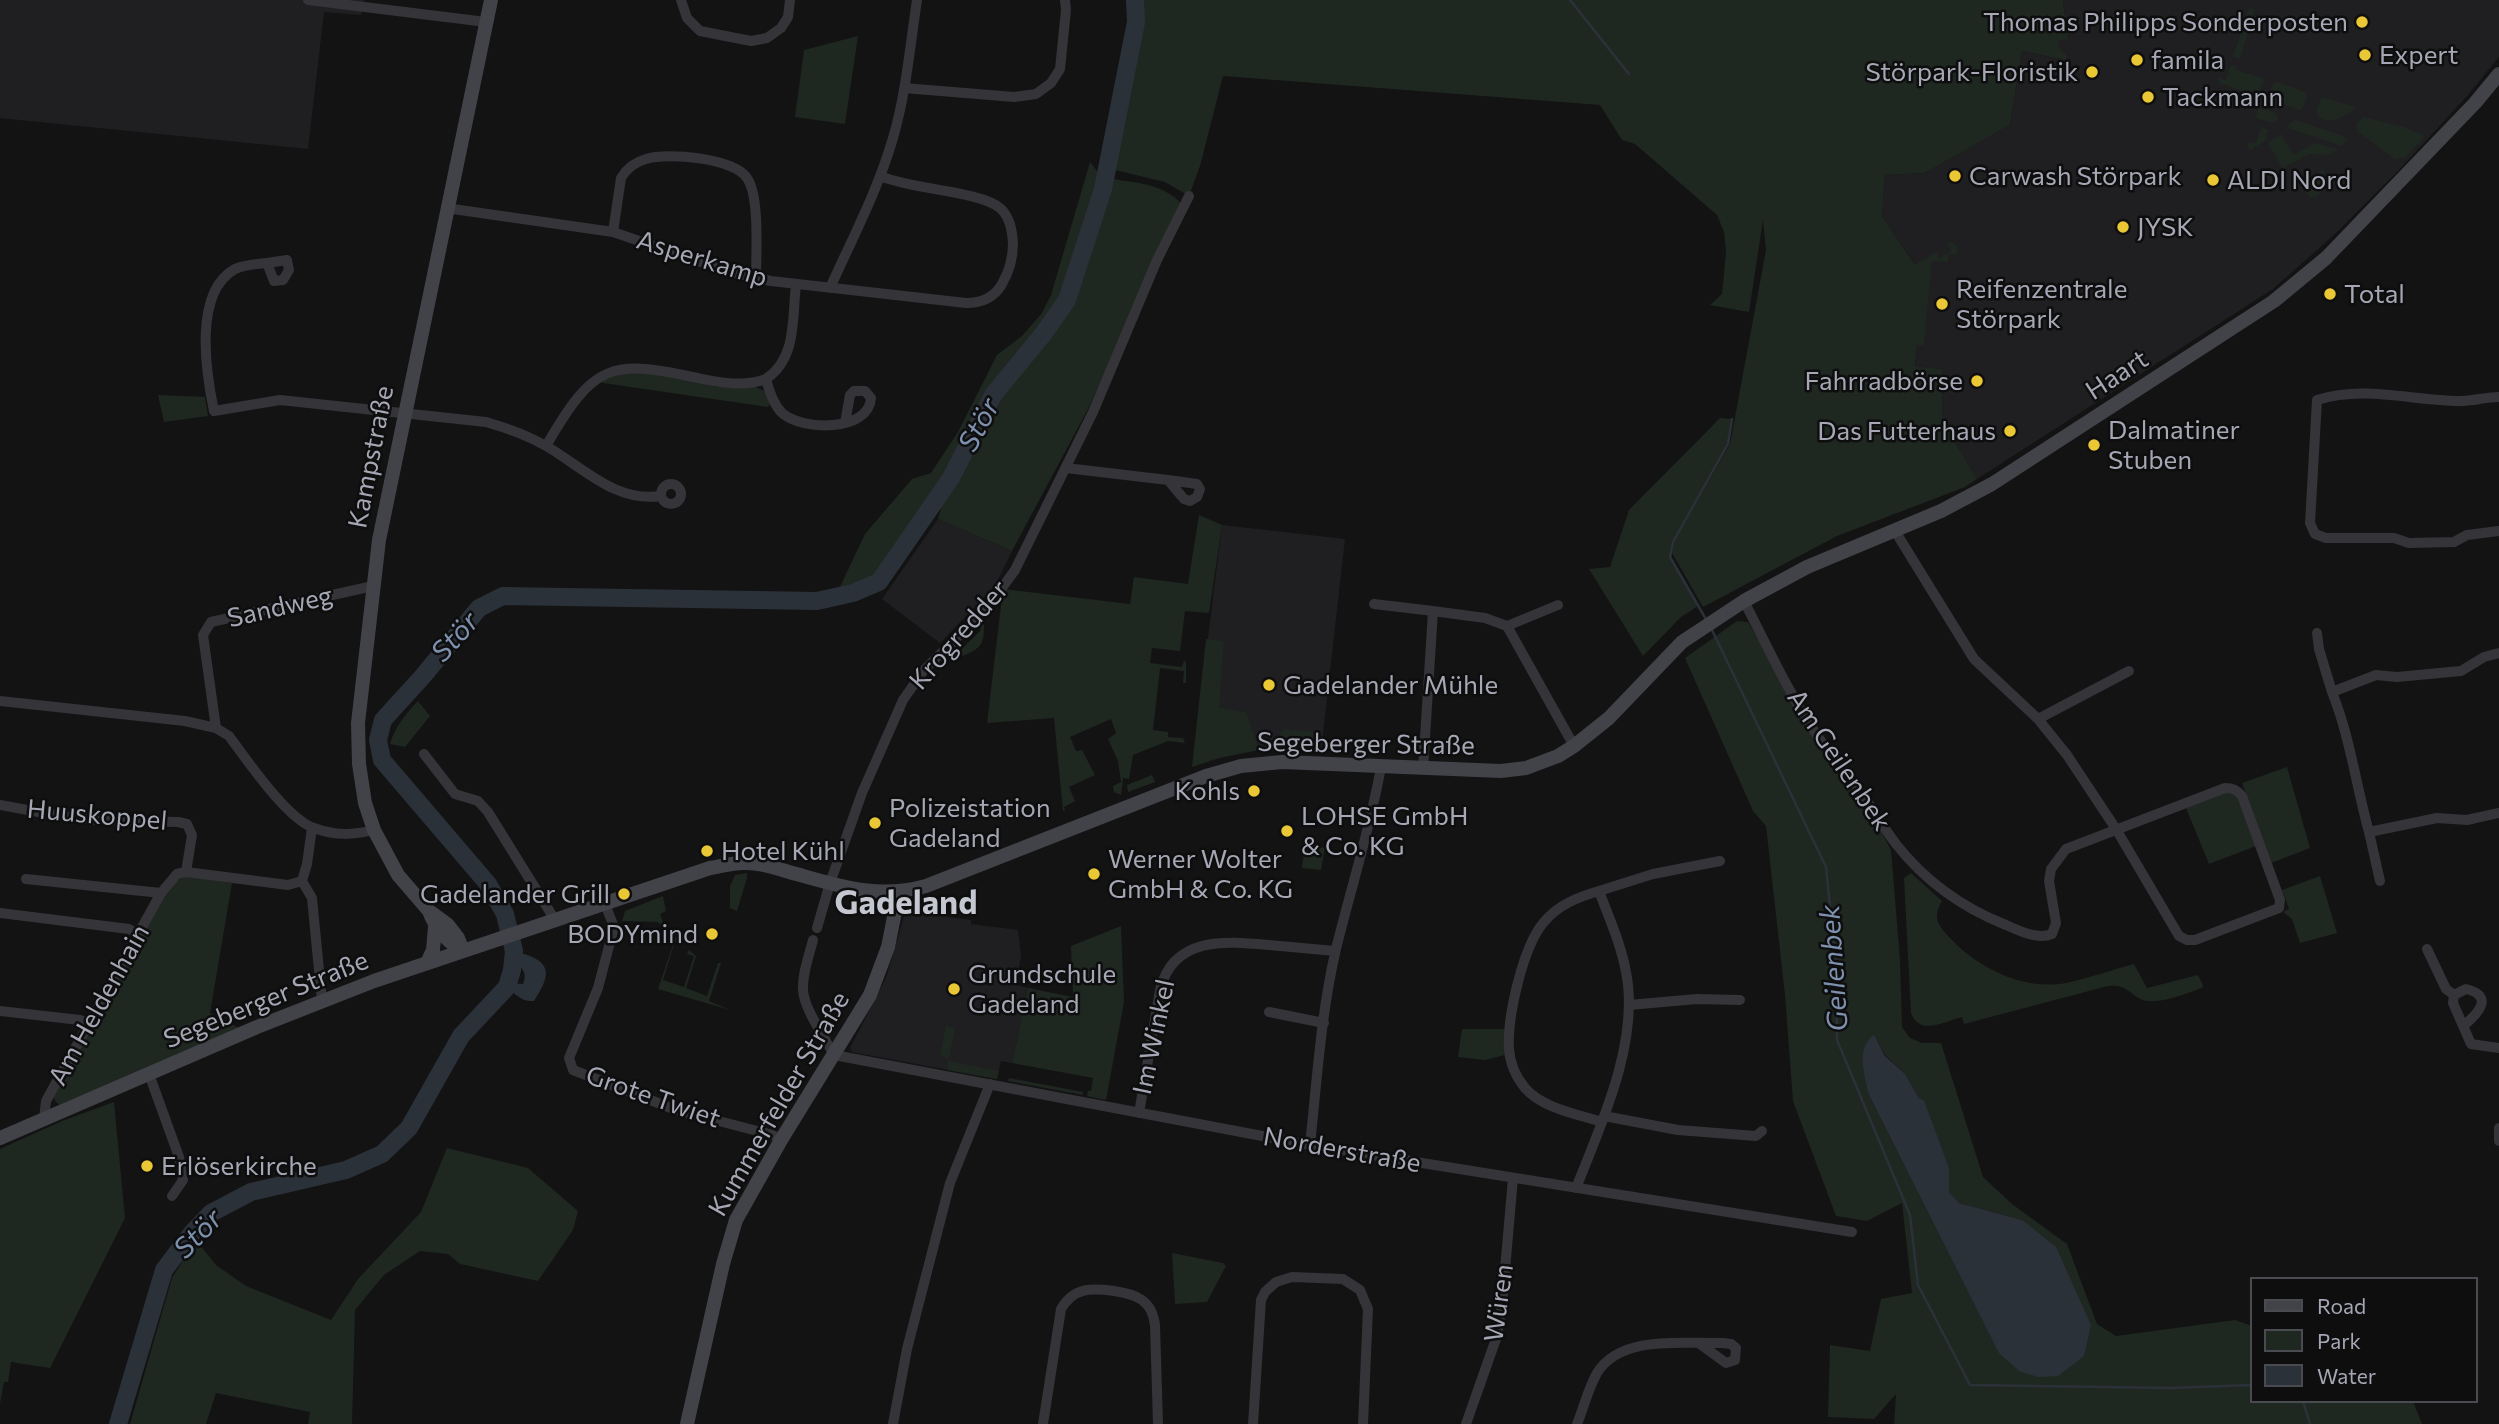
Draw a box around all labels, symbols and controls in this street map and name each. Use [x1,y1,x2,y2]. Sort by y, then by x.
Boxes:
place label: Thomas Philipps Sonderposten [1983,6,2348,38]
marker: Thomas Philipps Sonderposten [2354,14,2370,30]
place label: Expert [2379,39,2458,71]
place label: famila [2151,44,2224,76]
marker: Expert [2357,47,2373,63]
marker: famila [2129,52,2145,68]
place label: Störpark-Floristik [1865,56,2078,88]
marker: Störpark-Floristik [2084,64,2100,80]
place label: Tackmann [2162,81,2283,113]
marker: Tackmann [2140,89,2156,105]
place label: Carwash Störpark [1969,160,2181,192]
place label: ALDI Nord [2227,164,2351,196]
marker: Carwash Störpark [1947,168,1963,184]
marker: ALDI Nord [2205,172,2221,188]
place label: JYSK [2137,211,2194,243]
marker: JYSK [2115,219,2131,235]
street label: Asperkamp [633,224,771,294]
place label: Reifenzentrale Störpark [1956,273,2127,334]
place label: Total [2344,278,2405,310]
marker: Total [2322,286,2338,302]
marker: Reifenzentrale Störpark [1934,296,1950,312]
street label: Haart [2080,343,2154,407]
place label: Fahrradbörse [1805,365,1963,397]
marker: Fahrradbörse [1969,373,1985,389]
street label: Kampstraße [342,383,400,531]
water label: Stör [951,393,1007,457]
place label: Dalmatiner Stuben [2108,414,2240,476]
place label: Das Futterhaus [1817,415,1996,447]
marker: Das Futterhaus [2002,423,2018,439]
marker: Dalmatiner Stuben [2086,437,2102,453]
street label: Krogredder [903,574,1015,696]
street label: Sandweg [224,580,336,634]
water label: Stör [424,605,486,669]
place label: Gadelander Mühle [1283,669,1498,701]
marker: Gadelander Mühle [1261,677,1277,693]
street label: Am Geilenbek [1780,684,1898,836]
street label: Segeberger Straße [1257,727,1475,761]
place label: Kohls [1175,775,1240,807]
marker: Kohls [1246,783,1262,799]
place label: Polizeistation Gadeland [889,792,1051,854]
street label: Huuskoppel [26,793,168,837]
place label: LOHSE GmbH & Co. KG [1301,800,1468,862]
marker: Polizeistation Gadeland [867,815,883,831]
marker: LOHSE GmbH & Co. KG [1279,823,1295,839]
place label: Hotel Kühl [721,835,845,867]
marker: Hotel Kühl [699,843,715,859]
place label: Werner Wolter GmbH & Co. KG [1108,843,1293,904]
marker: Werner Wolter GmbH & Co. KG [1086,866,1102,882]
place label: Gadelander Grill [420,878,610,910]
district label: Gadeland [835,883,977,923]
marker: Gadelander Grill [616,886,632,902]
water label: Geilenbek [1813,904,1855,1032]
place label: BODYmind [567,918,698,950]
street label: Am Heldenhain [42,919,156,1091]
marker: BODYmind [704,926,720,942]
street label: Segeberger Straße [159,945,373,1055]
place label: Grundschule Gadeland [968,958,1116,1020]
street label: Im Winkel [1127,977,1181,1097]
marker: Grundschule Gadeland [946,981,962,997]
street label: Kummerfelder Straße [702,986,856,1222]
street label: Grote Twiet [582,1059,724,1135]
street label: Norderstraße [1261,1121,1423,1179]
place label: Erlöserkirche [161,1150,317,1182]
marker: Erlöserkirche [139,1158,155,1174]
water label: Stör [167,1202,229,1266]
street label: Würen [1478,1262,1520,1344]
legend [2250,1277,2478,1403]
text: Road [2317,1293,2366,1318]
text: Park [2317,1328,2361,1353]
text: Water [2317,1363,2376,1388]

